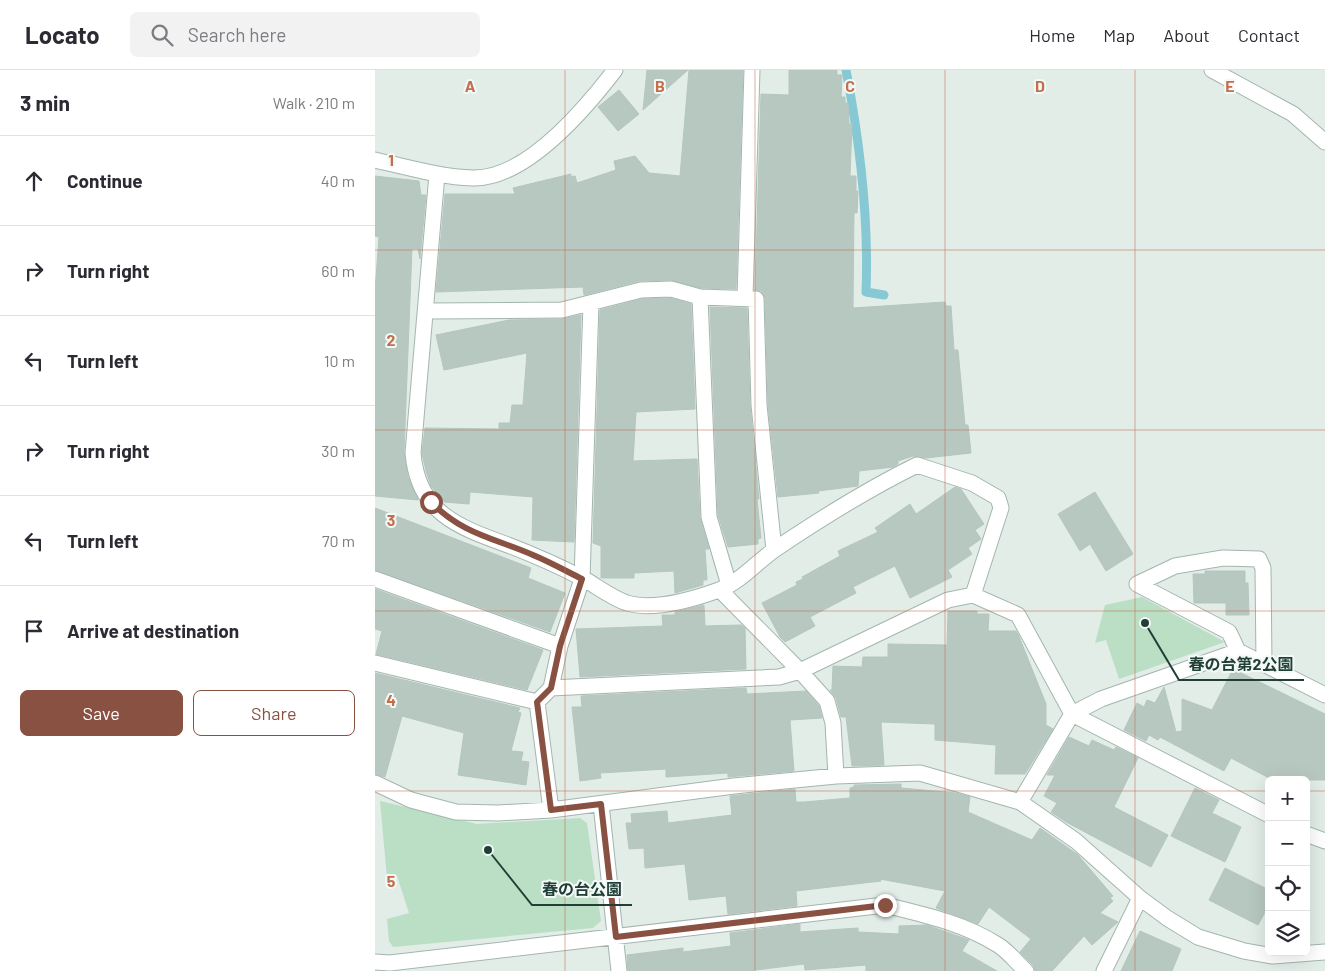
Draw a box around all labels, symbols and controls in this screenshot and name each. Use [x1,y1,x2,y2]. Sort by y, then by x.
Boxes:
search box [130,12,480,57]
text: Locato [25,20,100,49]
icon: search [148,21,176,49]
text: Search here [188,23,286,46]
text: Home [1029,24,1075,46]
text: Map [1103,24,1135,46]
text: About [1163,24,1210,46]
text: Contact [1238,24,1300,46]
text: A [465,76,476,95]
text: B [655,76,665,95]
text: C [845,76,855,95]
text: D [1035,76,1045,95]
text: E [1225,76,1235,95]
text: 3 min [20,90,70,115]
text: Walk · 210 m [273,93,355,112]
text: 1 [388,150,394,169]
icon: ahead [20,167,48,195]
text: Continue [67,169,143,192]
text: 40 m [321,171,355,190]
icon: right [20,257,48,285]
text: Turn right [67,259,149,282]
text: 60 m [321,261,355,280]
text: 2 [387,330,396,349]
icon: left [20,347,48,375]
text: Turn left [67,349,138,372]
text: 10 m [324,351,355,370]
icon: right [20,437,48,465]
text: Turn right [67,439,149,462]
text: 30 m [321,441,355,460]
route start [420,491,443,514]
text: 3 [387,510,395,529]
icon: left [20,527,48,555]
text: Turn left [67,529,138,552]
text: 70 m [322,531,355,550]
icon: arrive [20,617,48,645]
text: Arrive at destination [67,619,239,642]
callout: 春の台第2公園 [1179,649,1304,680]
text: 春の台第2公園 [1189,654,1293,673]
button: Save [20,690,183,736]
button: Share [193,690,355,736]
text: 4 [386,690,396,709]
map controls [1265,776,1310,956]
button: + [1265,776,1310,821]
button: − [1265,821,1310,866]
button: locate [1265,866,1310,911]
text: 5 [387,871,396,890]
callout: 春の台公園 [532,874,632,905]
text: 春の台公園 [542,879,622,898]
route end [874,894,897,917]
button: layers [1265,911,1310,956]

